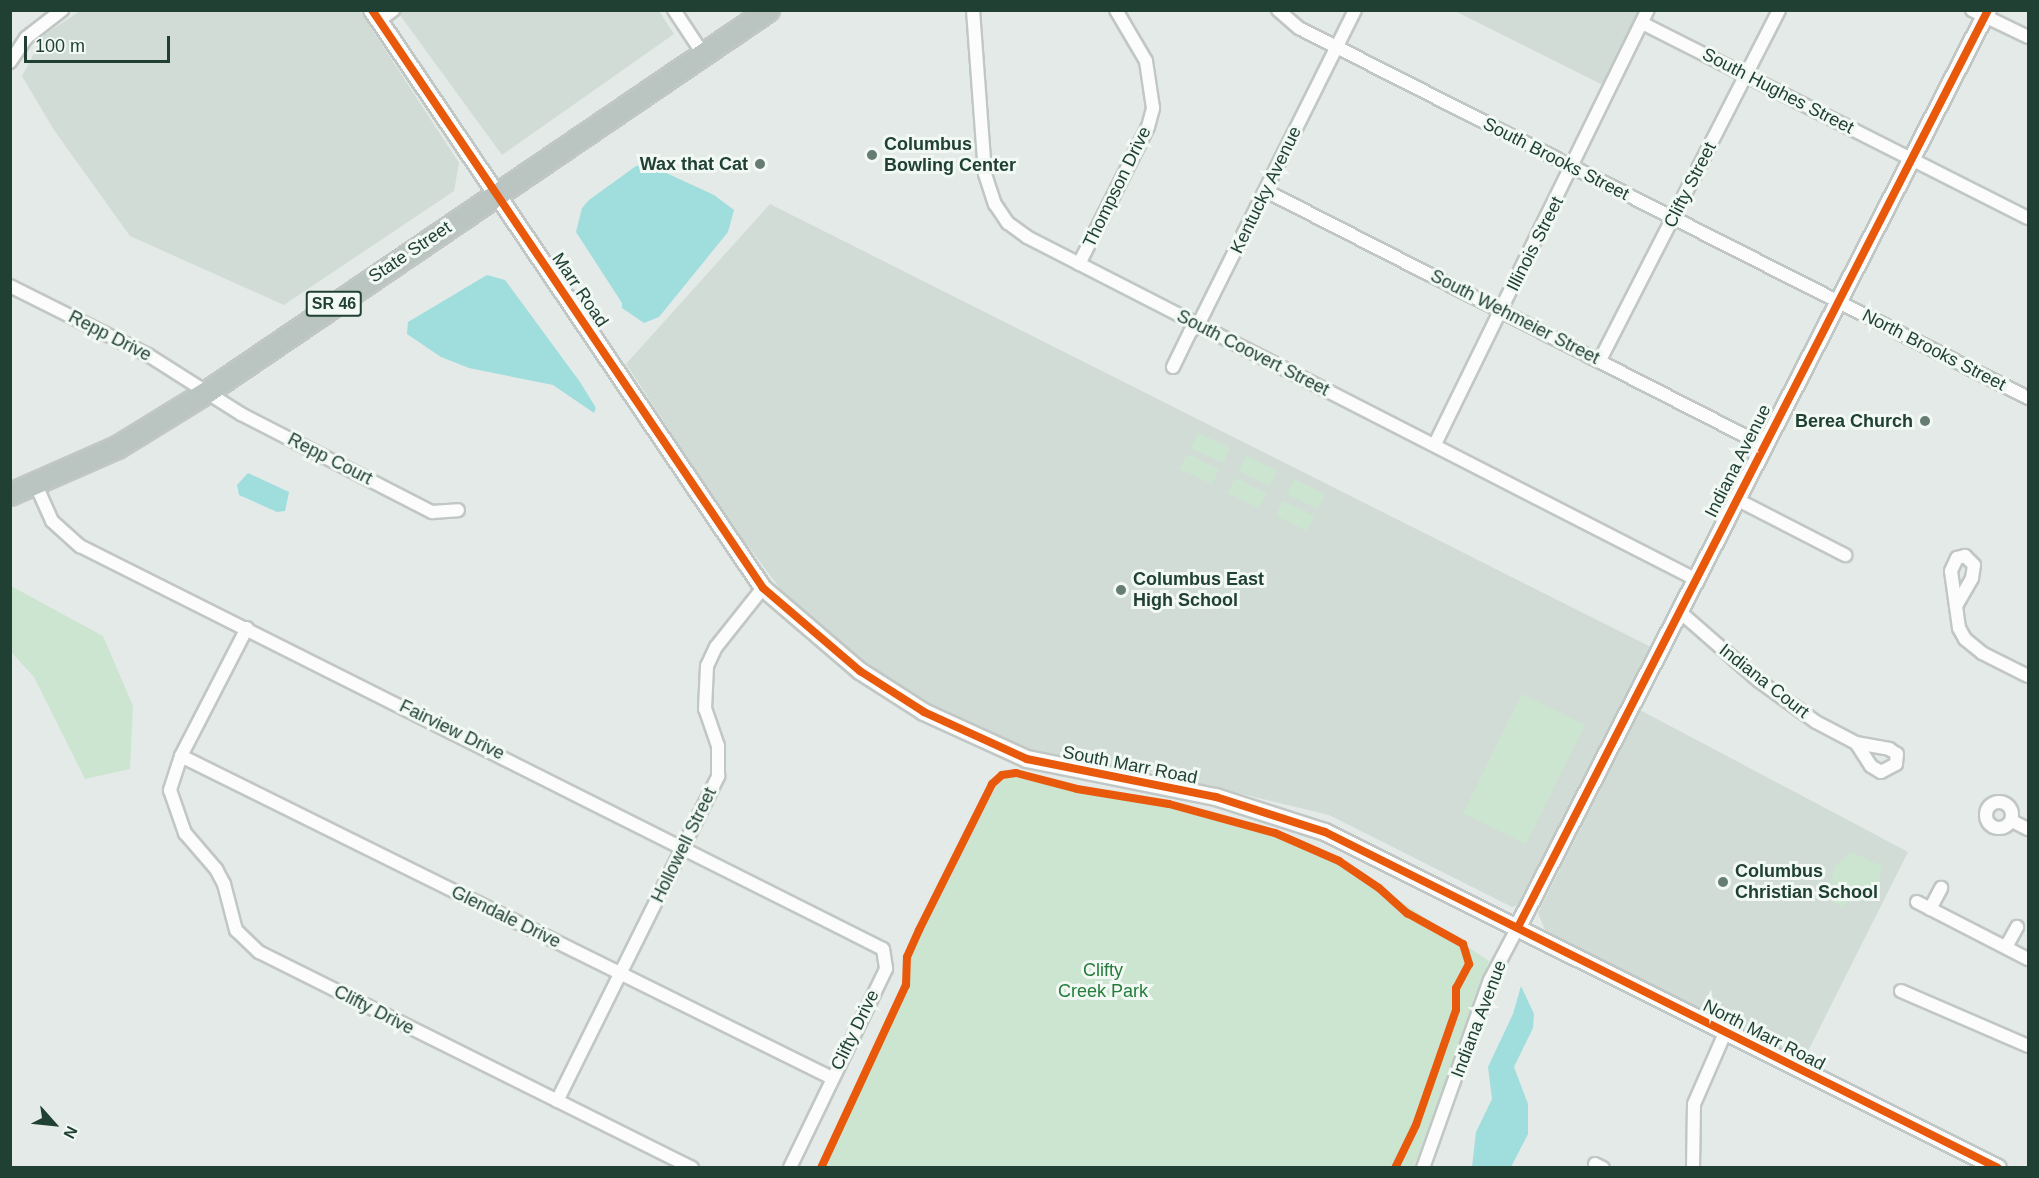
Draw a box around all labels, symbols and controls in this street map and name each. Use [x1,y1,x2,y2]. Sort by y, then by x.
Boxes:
scale bar [27,24,172,62]
text: 100 m [35,36,85,56]
street label: South Hughes Street [1699,43,1857,139]
street label: South Brooks Street [1479,113,1633,205]
street label: Kentucky Avenue [1226,122,1306,258]
street label: Thompson Drive [1078,123,1156,251]
place label: Columbus Bowling Center [884,134,1016,176]
street label: Clifty Street [1659,139,1721,231]
marker: Columbus Bowling Center [865,148,879,162]
place label: Wax that Cat [640,153,748,175]
marker: Wax that Cat [753,157,767,171]
street label: Illinois Street [1502,193,1568,295]
street label: State Street [365,216,455,288]
street label: Marr Road [547,249,613,331]
street label: South Wehmeier Street [1427,265,1603,369]
road number: SR 46 [306,291,362,317]
street label: North Brooks Street [1859,304,2009,396]
street label: South Coovert Street [1173,305,1333,401]
street label: Repp Drive [65,306,155,366]
street label: Indiana Avenue [1700,401,1776,521]
place label: Berea Church [1795,410,1913,432]
marker: Berea Church [1918,414,1932,428]
street label: Repp Court [284,428,376,490]
place label: Columbus East High School [1133,569,1264,612]
marker: Columbus East High School [1114,583,1128,597]
street label: Indiana Court [1715,639,1813,723]
street label: Fairview Drive [396,695,508,765]
street label: South Marr Road [1061,741,1199,789]
street label: Hollowell Street [647,784,721,906]
place label: Columbus Christian School [1735,861,1878,904]
marker: Columbus Christian School [1716,875,1730,889]
street label: Glendale Drive [448,881,564,953]
street label: Indiana Avenue [1447,957,1511,1081]
park label: Clifty Creek Park [1058,960,1148,1002]
street label: Clifty Drive [330,981,418,1039]
street label: Clifty Drive [826,986,884,1074]
street label: North Marr Road [1699,995,1829,1075]
north arrow [24,1094,84,1154]
text: N [60,1123,81,1141]

